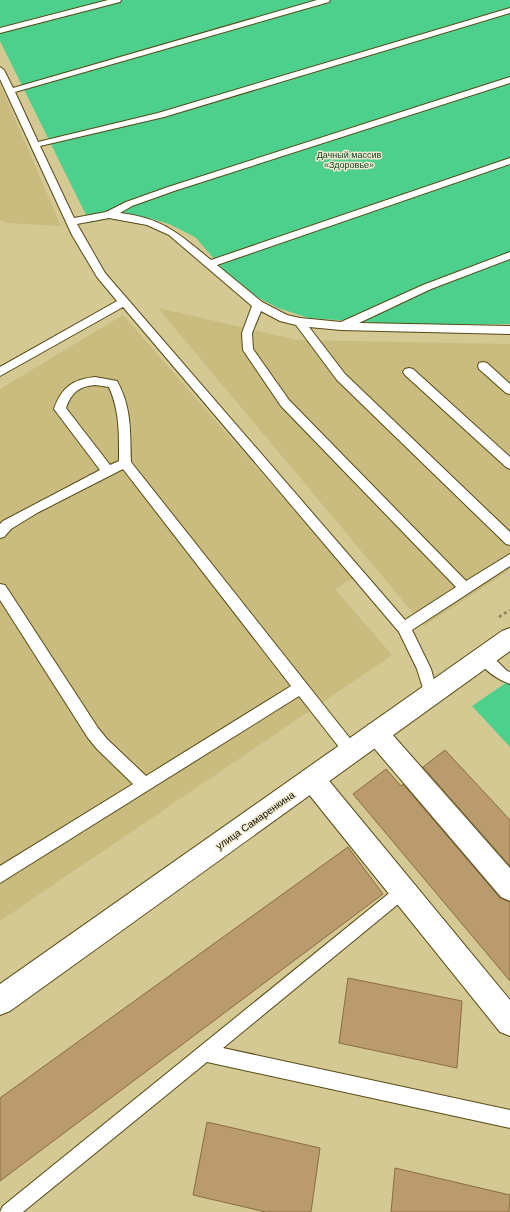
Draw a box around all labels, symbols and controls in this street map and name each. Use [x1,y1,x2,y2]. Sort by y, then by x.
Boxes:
park label: Дачный массив «Здоровье» [317,150,381,170]
street label: улица Самаренкина [214,789,297,852]

